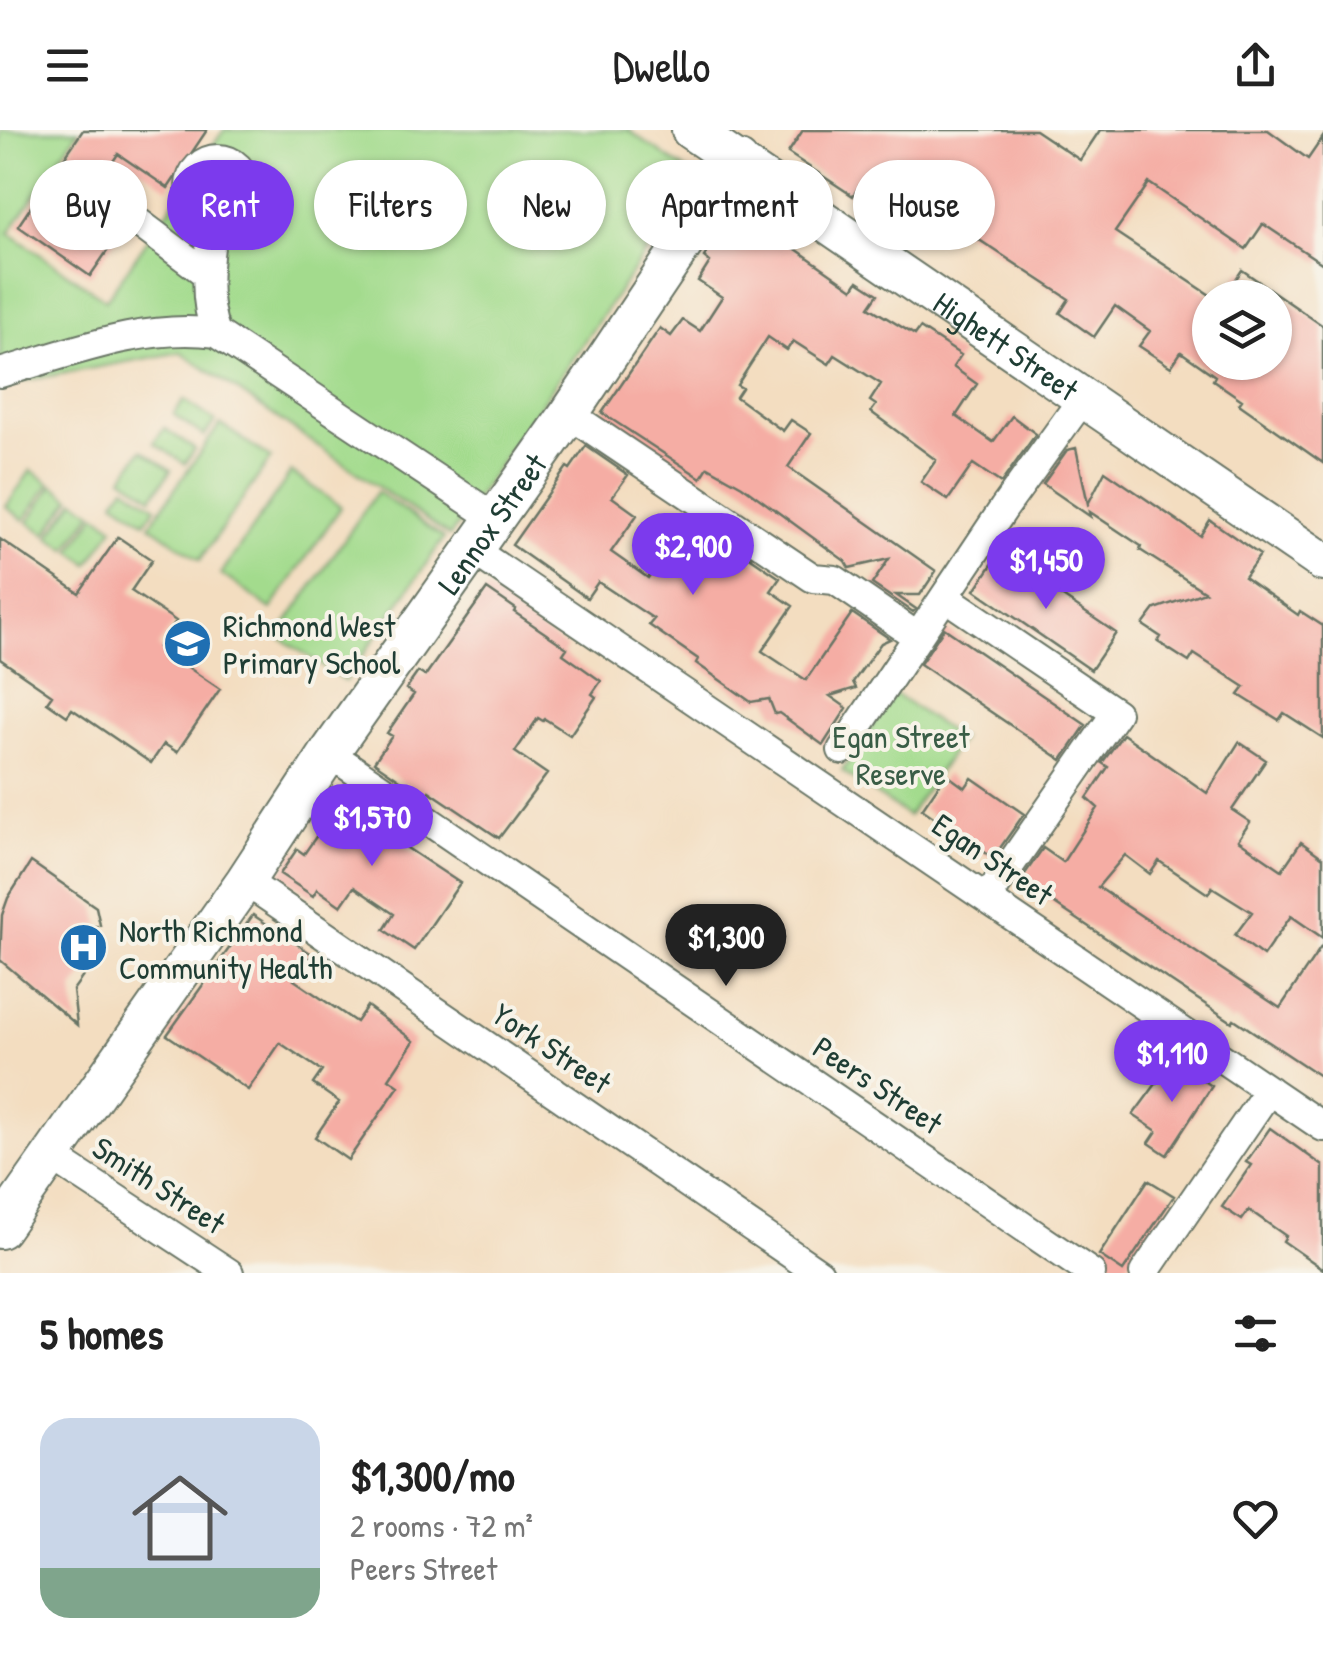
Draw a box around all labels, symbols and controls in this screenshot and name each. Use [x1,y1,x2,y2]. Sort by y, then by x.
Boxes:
text: Dwello [613,35,710,96]
icon: menu [40,38,95,93]
icon: share [1228,38,1283,93]
chip: Buy [30,160,147,250]
chip: Rent [167,160,294,250]
chip: Filters [314,160,467,250]
chip: New [487,160,606,250]
chip: Apartment [626,160,833,250]
chip: House [853,160,995,250]
map controls [1192,280,1292,380]
button: layers [1192,280,1292,380]
street label: Highett Street [925,281,1088,411]
street label: Lennox Street [427,444,557,602]
pin: $2,900 [612,513,774,598]
text: $2,900 [654,524,732,567]
pin: $1,450 [965,527,1127,612]
text: $1,450 [1009,538,1083,581]
place label: Richmond West Primary School [223,604,401,684]
school or university icon: Richmond West Primary School [162,617,214,669]
park label: Egan Street Reserve [832,715,971,795]
pin: $1,570 [291,784,453,869]
text: $1,570 [333,795,411,838]
street label: Egan Street [924,803,1063,916]
pin: $1,300 [645,904,807,989]
place label: North Richmond Community Health [119,909,333,989]
text: $1,300 [687,915,765,958]
hospital icon: North Richmond Community Health [58,922,110,974]
street label: York Street [484,993,621,1104]
pin: $1,110 [1091,1020,1253,1105]
street label: Peers Street [805,1026,952,1145]
text: $1,110 [1136,1031,1208,1074]
street label: Smith Street [84,1126,234,1244]
text: 5 homes [40,1305,163,1362]
icon: filters [1228,1306,1283,1361]
text: $1,300/mo [350,1447,515,1504]
icon: home [120,1458,240,1578]
icon: heart [1228,1491,1283,1546]
text: 2 rooms · 72 m² [350,1504,533,1547]
text: Peers Street [350,1547,497,1590]

